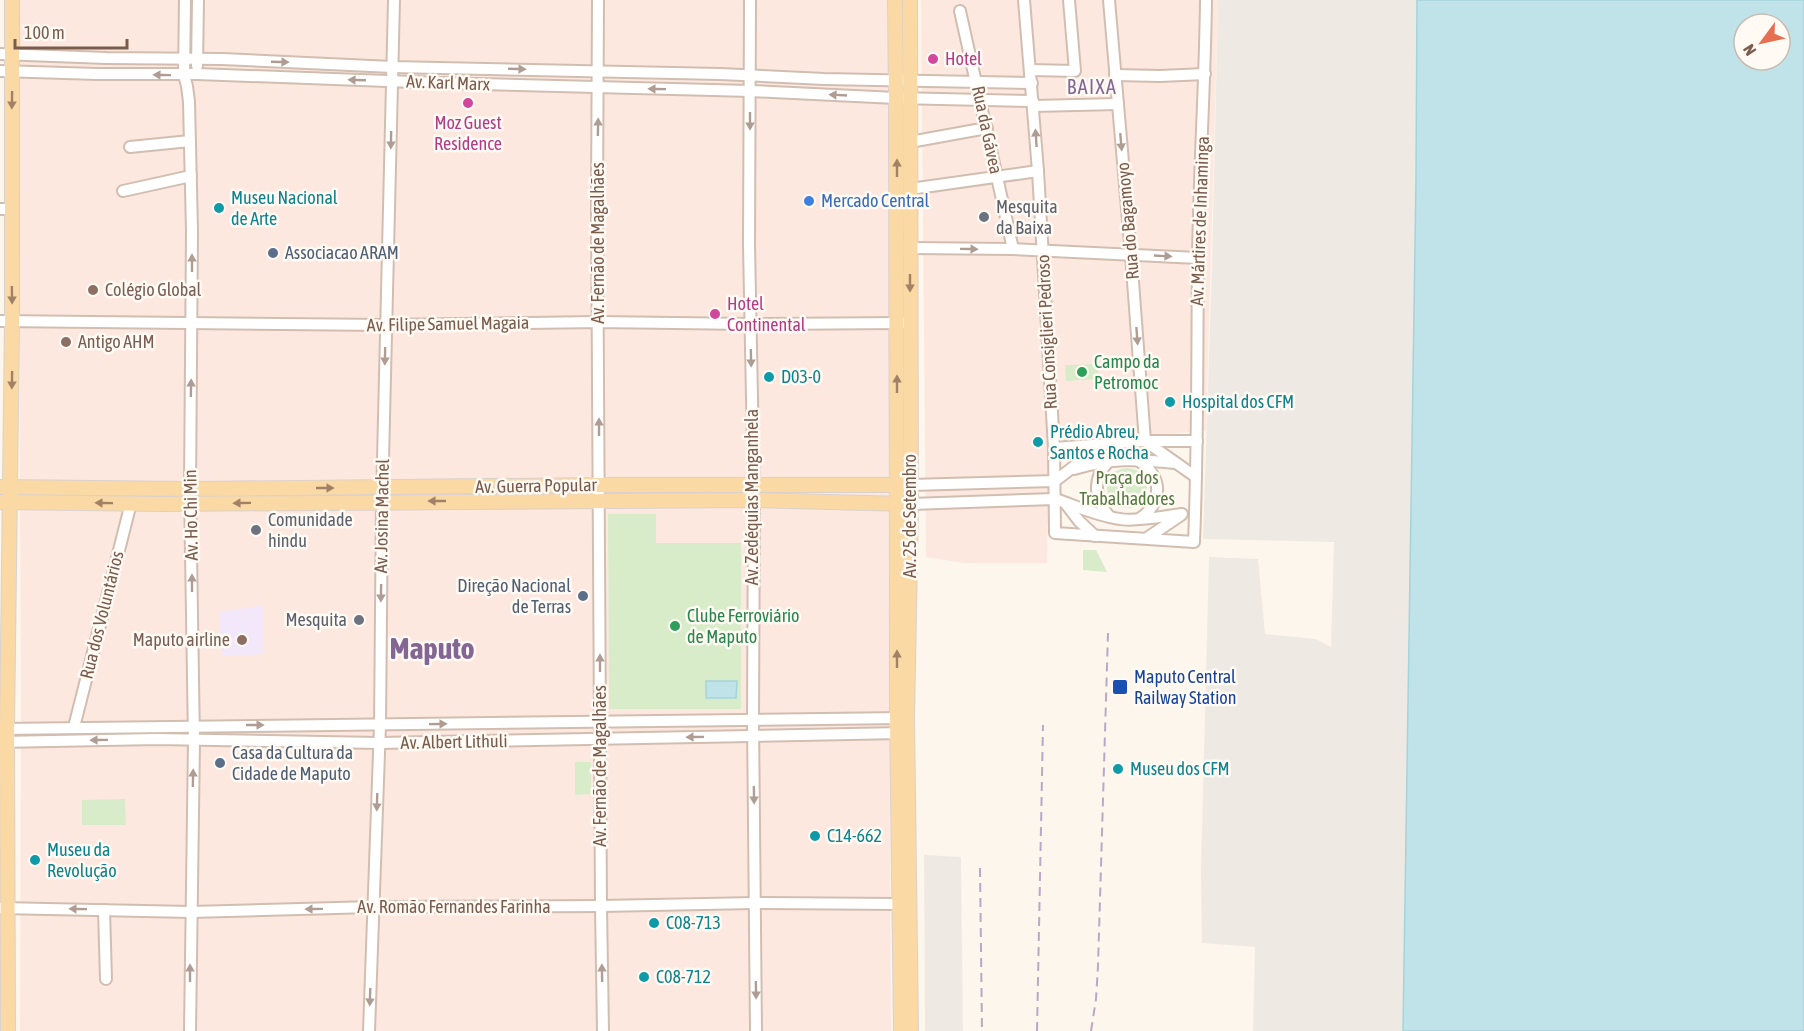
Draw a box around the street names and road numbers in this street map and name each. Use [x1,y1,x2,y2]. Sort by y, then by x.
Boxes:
street label: Av. Karl Marx [406,71,490,94]
street label: Rua da Gávea [968,84,1007,176]
street label: Av. Mártires de Inhaminga [1186,136,1213,306]
street label: Av. Fernão de Magalhães [587,162,608,324]
street label: Rua do Bagamoyo [1112,162,1143,281]
street label: Rua Consiglieri Pedroso [1032,254,1061,410]
street label: Av. Filipe Samuel Magaia [367,312,529,335]
street label: Av. Zedéquias Manganhela [741,409,762,585]
street label: Av. 25 de Setembro [899,454,920,578]
street label: Av. Josina Machel [370,458,393,573]
street label: Av. Ho Chi Min [179,469,202,561]
street label: Av. Guerra Popular [475,474,598,497]
street label: Rua dos Voluntários [75,549,128,681]
street label: Av. Fernão de Magalhães [589,685,610,847]
street label: Av. Albert Lithuli [400,730,508,753]
street label: Av. Romão Fernandes Farinha [357,896,551,917]

